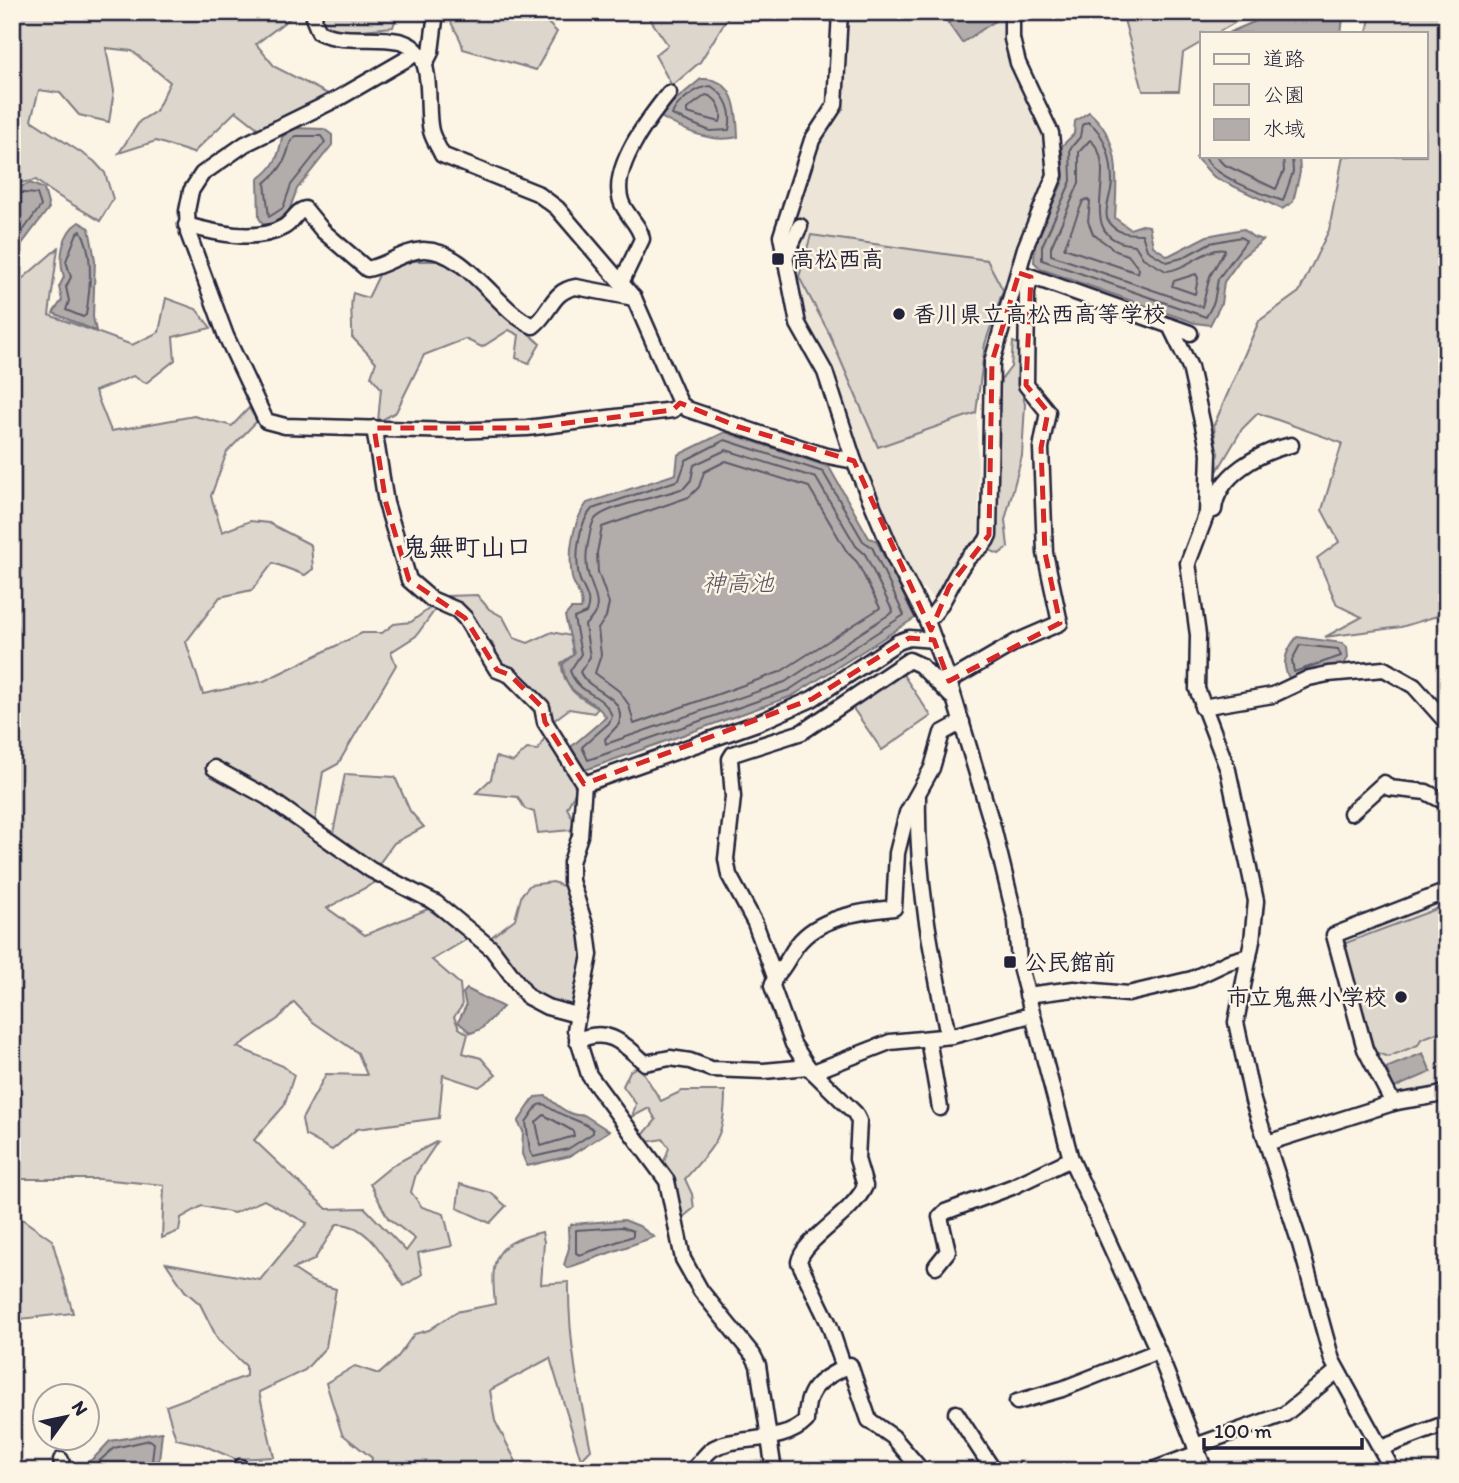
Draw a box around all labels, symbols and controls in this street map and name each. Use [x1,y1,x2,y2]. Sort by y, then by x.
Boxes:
legend [1200,32,1428,158]
text: 道路 [1263,46,1305,71]
text: 公園 [1263,82,1305,107]
text: 水域 [1263,116,1305,141]
place label: 高松西高 [792,245,884,273]
marker: 高松西高 [770,251,786,267]
place label: 香川県立高松西高等学校 [913,300,1166,328]
marker: 香川県立高松西高等学校 [891,306,907,322]
district label: 鬼無町山口 [402,531,532,563]
water label: 神高池 [702,568,775,597]
place label: 公民館前 [1024,948,1116,976]
marker: 公民館前 [1002,954,1018,970]
place label: 市立鬼無小学校 [1226,983,1387,1011]
marker: 市立鬼無小学校 [1393,989,1409,1005]
north arrow [32,1382,102,1452]
text: N [67,1396,93,1420]
scale bar [1204,1406,1361,1450]
text: 100 m [1214,1418,1272,1443]

